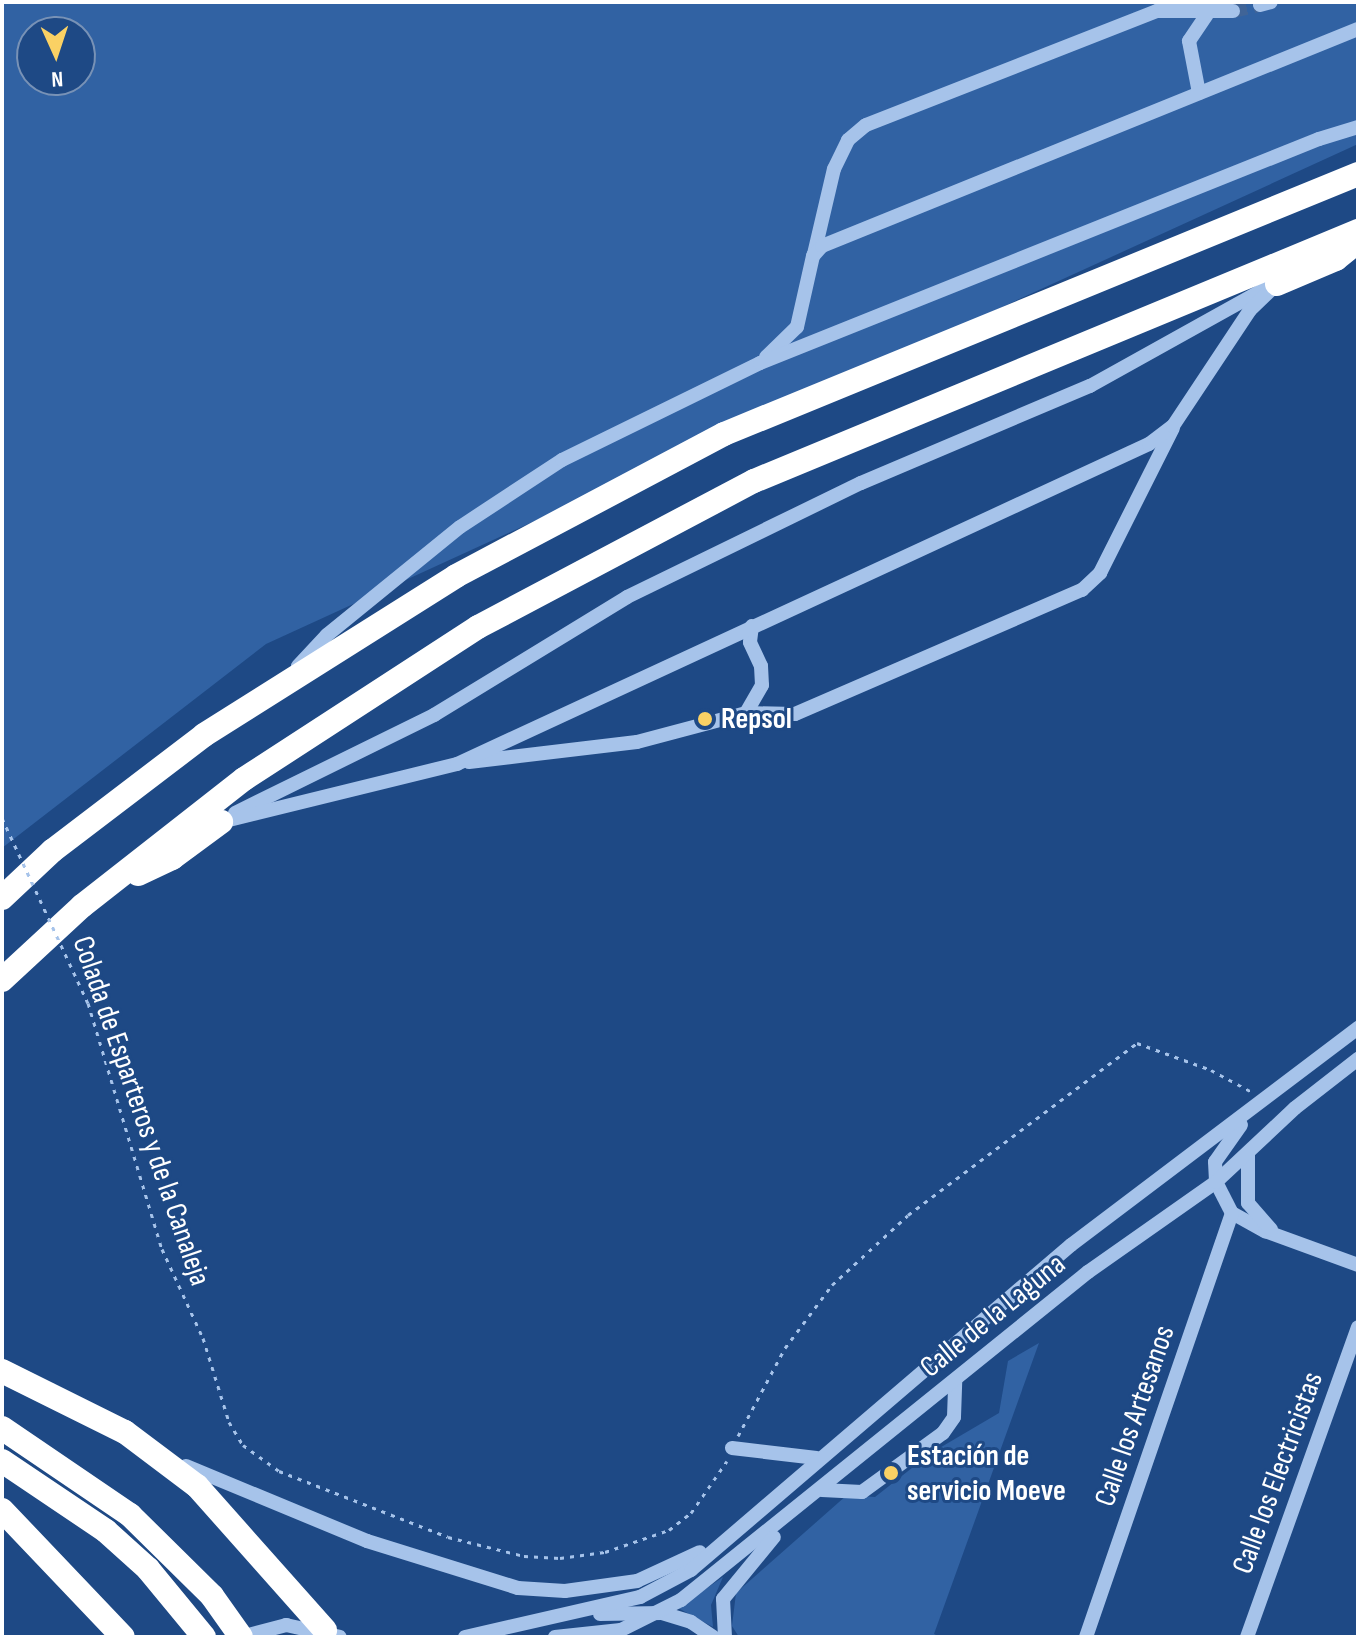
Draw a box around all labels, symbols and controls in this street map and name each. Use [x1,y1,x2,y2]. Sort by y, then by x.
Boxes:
north arrow [16,16,96,96]
text: N [51,65,64,92]
place label: Repsol [721,701,792,737]
marker: Repsol [696,710,714,728]
street label: Colada de Esparteros y de la Canaleja [64,932,218,1290]
street label: Calle de la Laguna [913,1247,1073,1385]
street label: Calle los Artesanos [1087,1321,1183,1511]
street label: Calle los Electricistas [1225,1367,1331,1579]
place label: Estación de servicio Moeve [907,1438,1066,1508]
marker: Estación de servicio Moeve [882,1464,900,1482]

